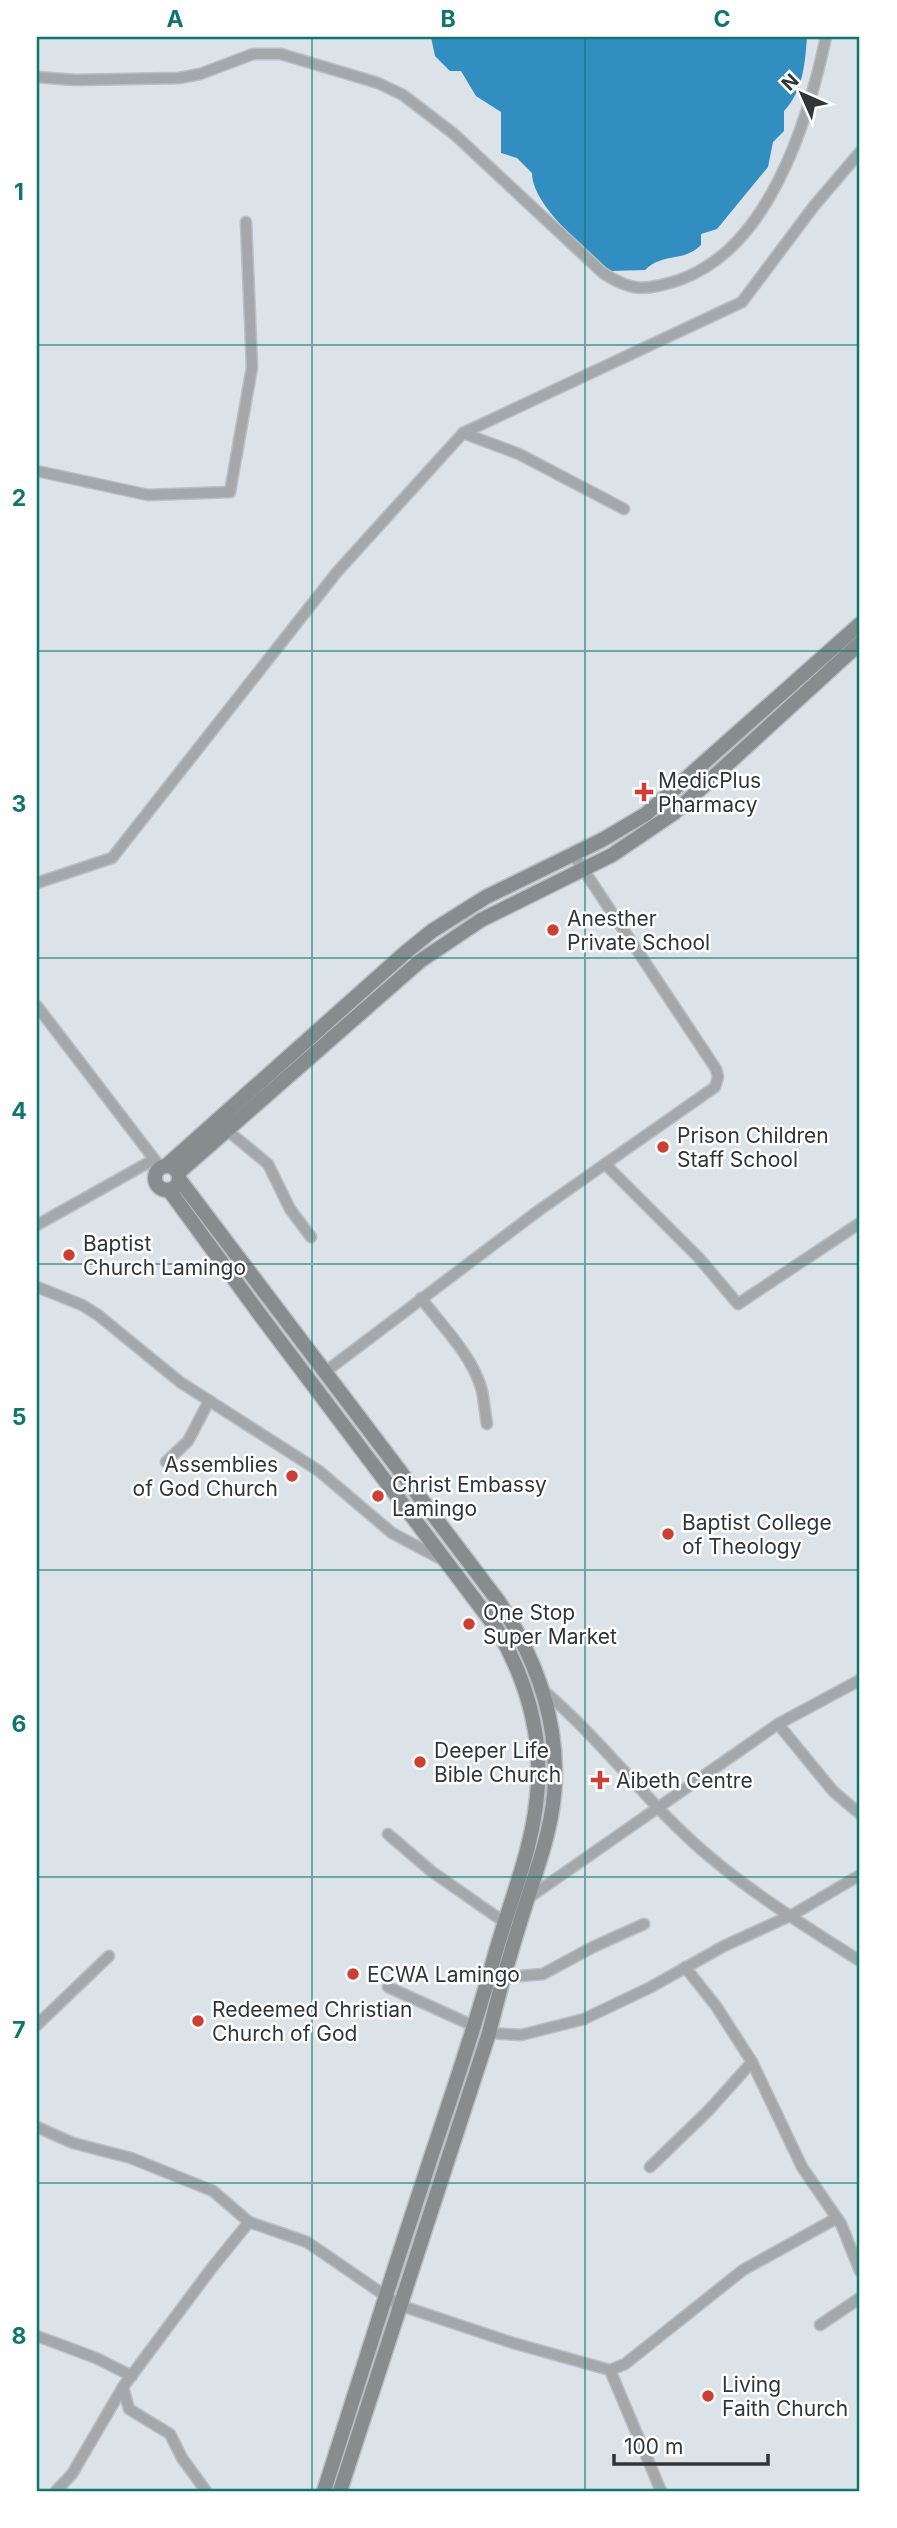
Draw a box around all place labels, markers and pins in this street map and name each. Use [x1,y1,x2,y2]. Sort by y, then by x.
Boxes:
place label: MedicPlus Pharmacy [658,768,761,817]
marker: MedicPlus Pharmacy [636,784,652,800]
place label: Anesther Private School [567,906,710,955]
marker: Anesther Private School [545,922,561,938]
place label: Prison Children Staff School [677,1123,829,1172]
marker: Prison Children Staff School [655,1139,671,1155]
place label: Baptist Church Lamingo [83,1231,246,1280]
marker: Baptist Church Lamingo [61,1247,77,1263]
place label: Assemblies of God Church [133,1452,278,1501]
marker: Assemblies of God Church [284,1468,300,1484]
place label: Christ Embassy Lamingo [392,1472,547,1521]
marker: Christ Embassy Lamingo [370,1488,386,1504]
place label: Baptist College of Theology [682,1510,832,1559]
marker: Baptist College of Theology [660,1526,676,1542]
place label: One Stop Super Market [483,1600,617,1649]
marker: One Stop Super Market [461,1616,477,1632]
place label: Deeper Life Bible Church [434,1738,561,1787]
marker: Deeper Life Bible Church [412,1754,428,1770]
place label: Aibeth Centre [616,1768,753,1793]
marker: Aibeth Centre [590,1770,610,1790]
place label: ECWA Lamingo [367,1962,520,1987]
marker: ECWA Lamingo [345,1966,361,1982]
place label: Redeemed Christian Church of God [212,1997,413,2046]
marker: Redeemed Christian Church of God [190,2013,206,2029]
place label: Living Faith Church [722,2372,848,2421]
marker: Living Faith Church [700,2388,716,2404]

